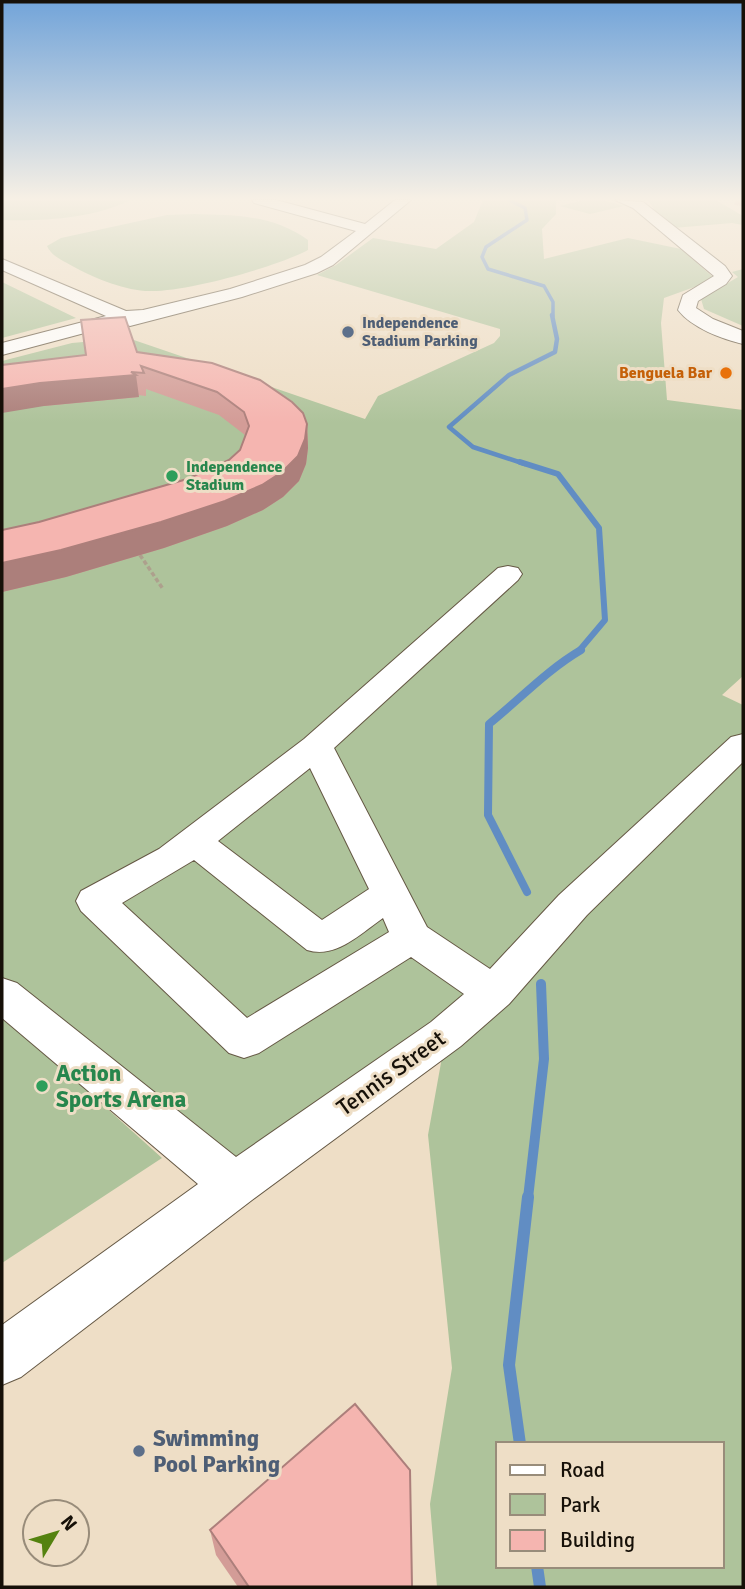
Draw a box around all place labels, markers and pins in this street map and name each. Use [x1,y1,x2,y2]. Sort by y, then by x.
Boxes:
place label: Independence Stadium Parking [362,313,478,351]
marker: Independence Stadium Parking [340,324,356,340]
place label: Benguela Bar [619,363,713,383]
marker: Benguela Bar [718,365,734,381]
place label: Independence Stadium [186,457,282,495]
marker: Independence Stadium [164,468,180,484]
place label: Action Sports Arena [56,1059,187,1114]
marker: Action Sports Arena [34,1078,50,1094]
place label: Swimming Pool Parking [153,1424,280,1479]
marker: Swimming Pool Parking [131,1443,147,1459]

